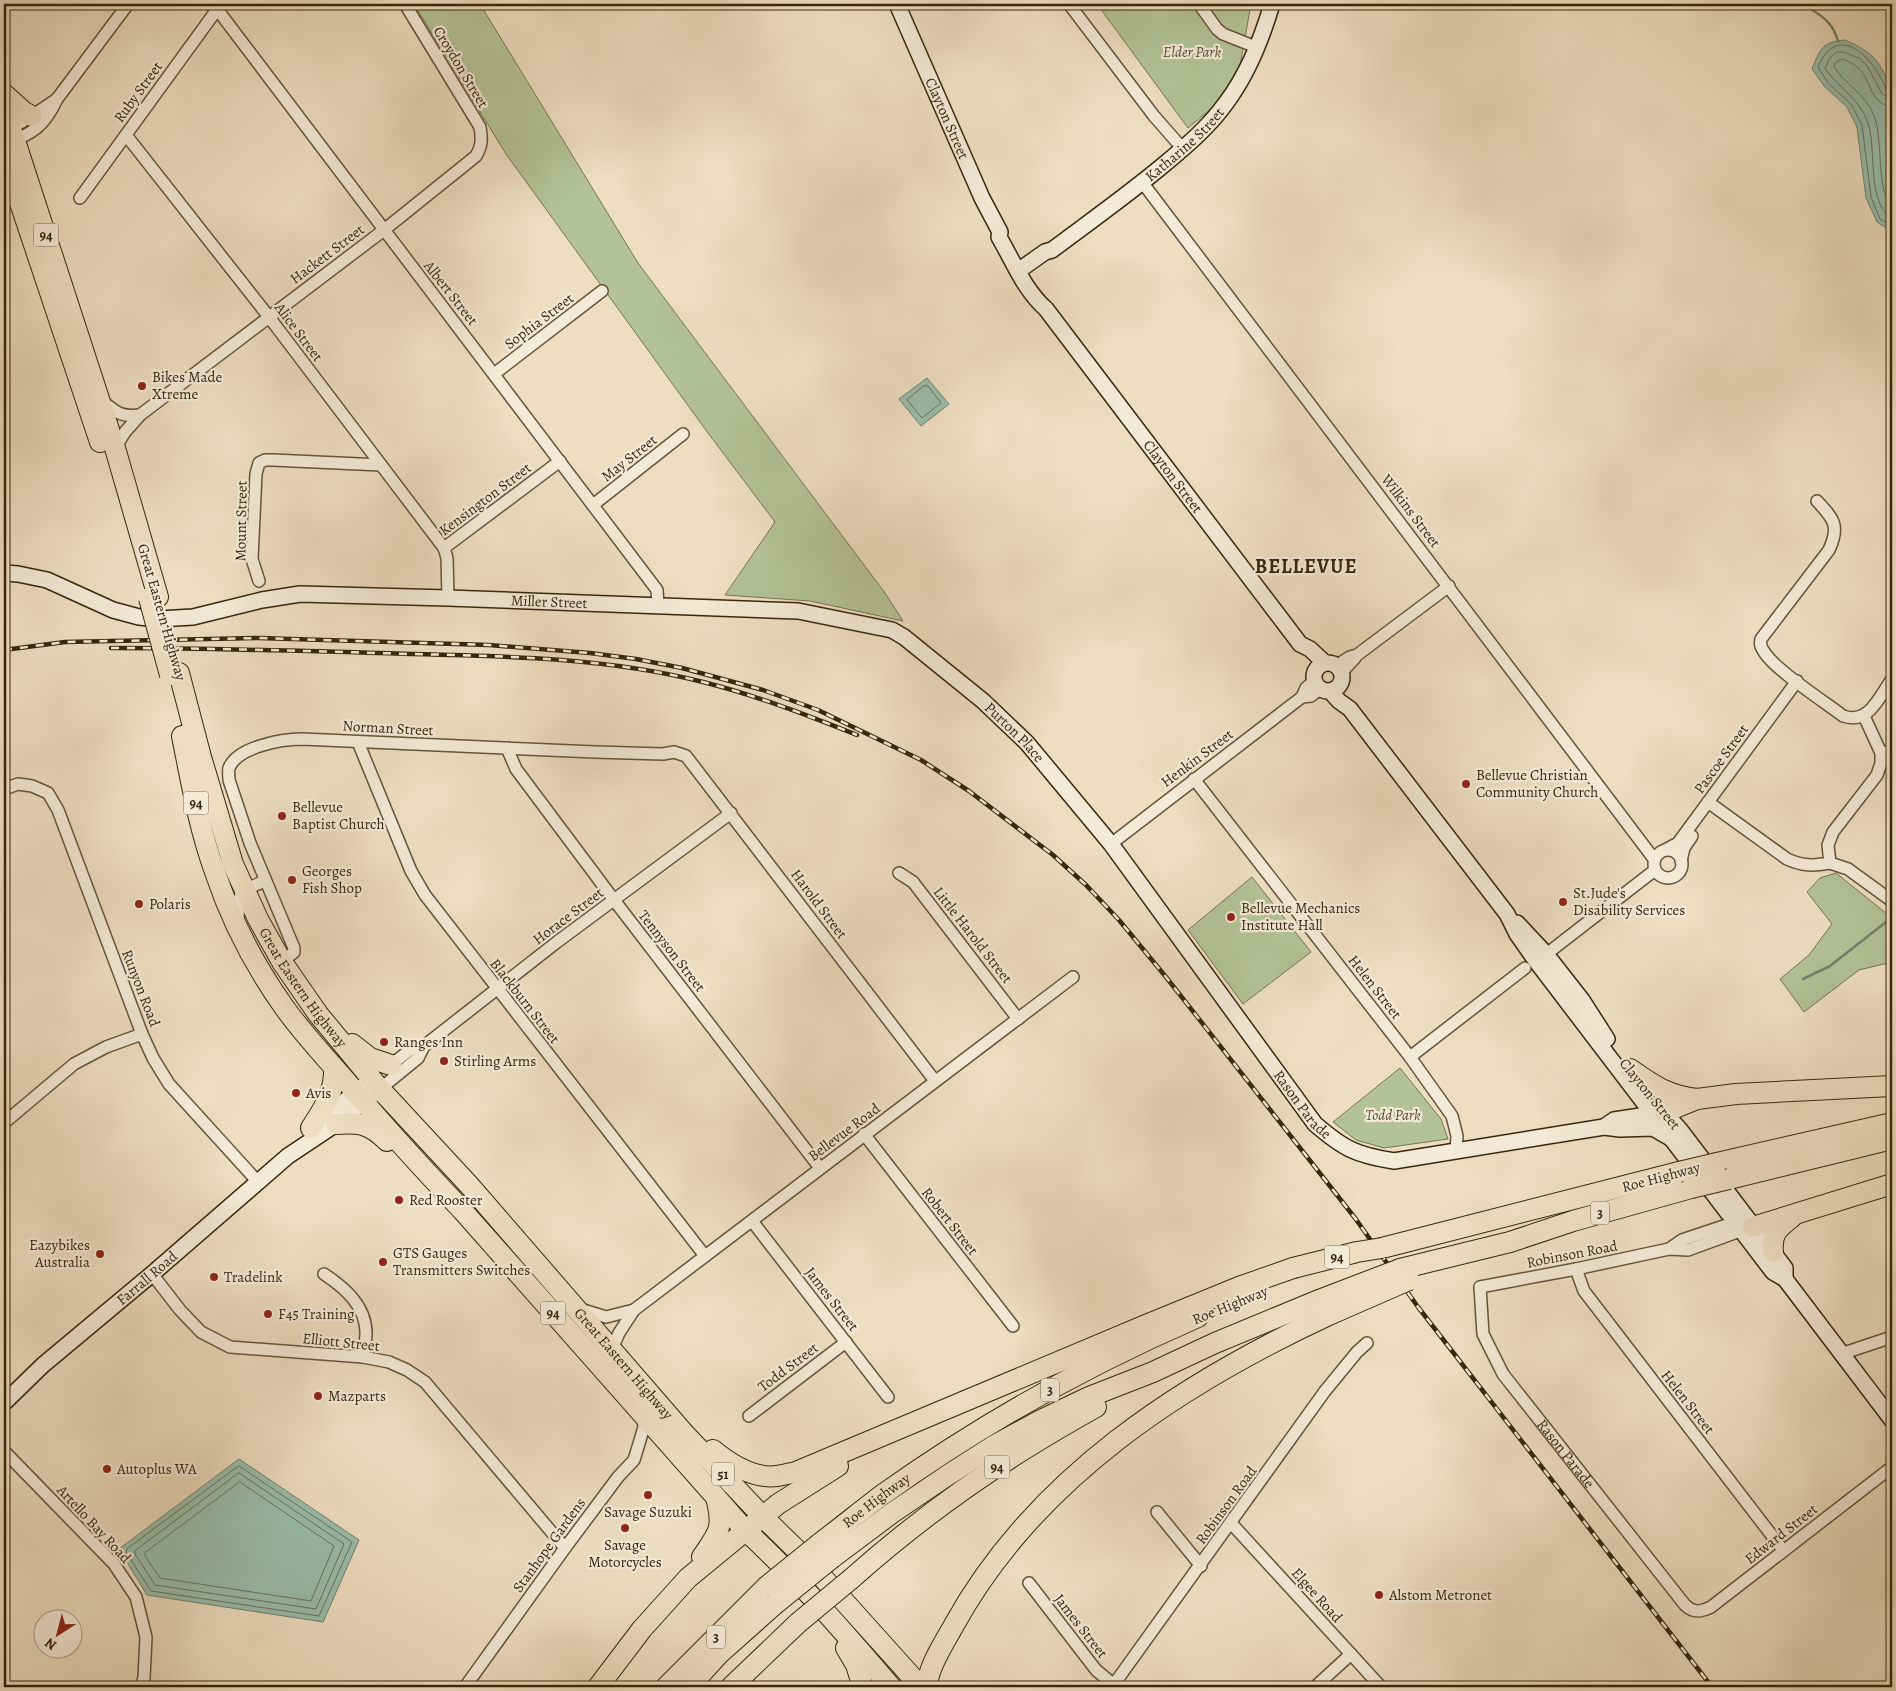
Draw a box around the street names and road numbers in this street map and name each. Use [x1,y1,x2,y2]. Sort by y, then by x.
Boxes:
street label: Croydon Street [429,22,493,112]
street label: Ruby Street [109,57,167,127]
street label: Clayton Street [921,75,974,162]
street label: Katharine Street [1141,103,1229,186]
street label: Hackett Street [286,220,368,288]
road number: 94 [34,224,58,246]
street label: Albert Street [419,256,483,330]
street label: Sophia Street [500,288,578,354]
street label: Alice Street [270,298,328,366]
street label: May Street [597,430,661,486]
street label: Clayton Street [1139,436,1207,517]
street label: Kensington Street [435,458,535,540]
street label: Wilkins Street [1376,469,1445,552]
street label: Mount Street [230,480,252,562]
street label: Great Eastern Highway [133,541,191,683]
street label: Miller Street [510,590,588,613]
street label: Purton Place [980,698,1049,767]
street label: Norman Street [342,716,434,740]
street label: Pascoe Street [1689,720,1753,798]
street label: Henkin Street [1157,724,1237,792]
road number: 94 [184,791,208,814]
street label: Harold Street [786,865,852,943]
street label: Little Harold Street [929,882,1017,988]
street label: Horace Street [529,883,608,949]
street label: Tennyson Street [634,906,710,996]
street label: Great Eastern Highway [255,924,352,1052]
street label: Runyon Road [117,947,165,1030]
street label: Helen Street [1344,951,1406,1023]
street label: Blackburn Street [485,954,565,1048]
street label: Clayton Street [1615,1054,1685,1134]
street label: Rason Parade [1269,1066,1336,1144]
street label: Bellevue Road [804,1098,885,1166]
street label: Roe Highway [1620,1157,1703,1197]
street label: Robert Street [917,1183,983,1259]
road number: 3 [1591,1202,1609,1224]
street label: Robinson Road [1525,1235,1620,1273]
street label: Farrall Road [112,1246,182,1310]
road number: 94 [1324,1246,1350,1268]
street label: James Street [801,1263,863,1335]
street label: Roe Highway [1189,1281,1271,1329]
road number: 94 [540,1302,566,1325]
street label: Great Eastern Highway [570,1304,678,1424]
street label: Elliott Street [301,1328,381,1356]
street label: Todd Street [754,1338,822,1396]
street label: Helen Street [1657,1366,1719,1438]
road number: 3 [1041,1378,1059,1402]
street label: Rason Parade [1532,1415,1599,1493]
road number: 94 [984,1455,1010,1478]
street label: Robinson Road [1191,1461,1262,1548]
road number: 51 [712,1462,734,1486]
street label: Roe Highway [838,1468,914,1532]
street label: Artello Bay Road [52,1480,136,1568]
street label: Stanhope Gardens [508,1494,590,1596]
street label: Edward Street [1740,1499,1822,1569]
street label: Elgee Road [1287,1563,1348,1628]
street label: James Street [1050,1590,1112,1662]
road number: 3 [707,1625,725,1648]

